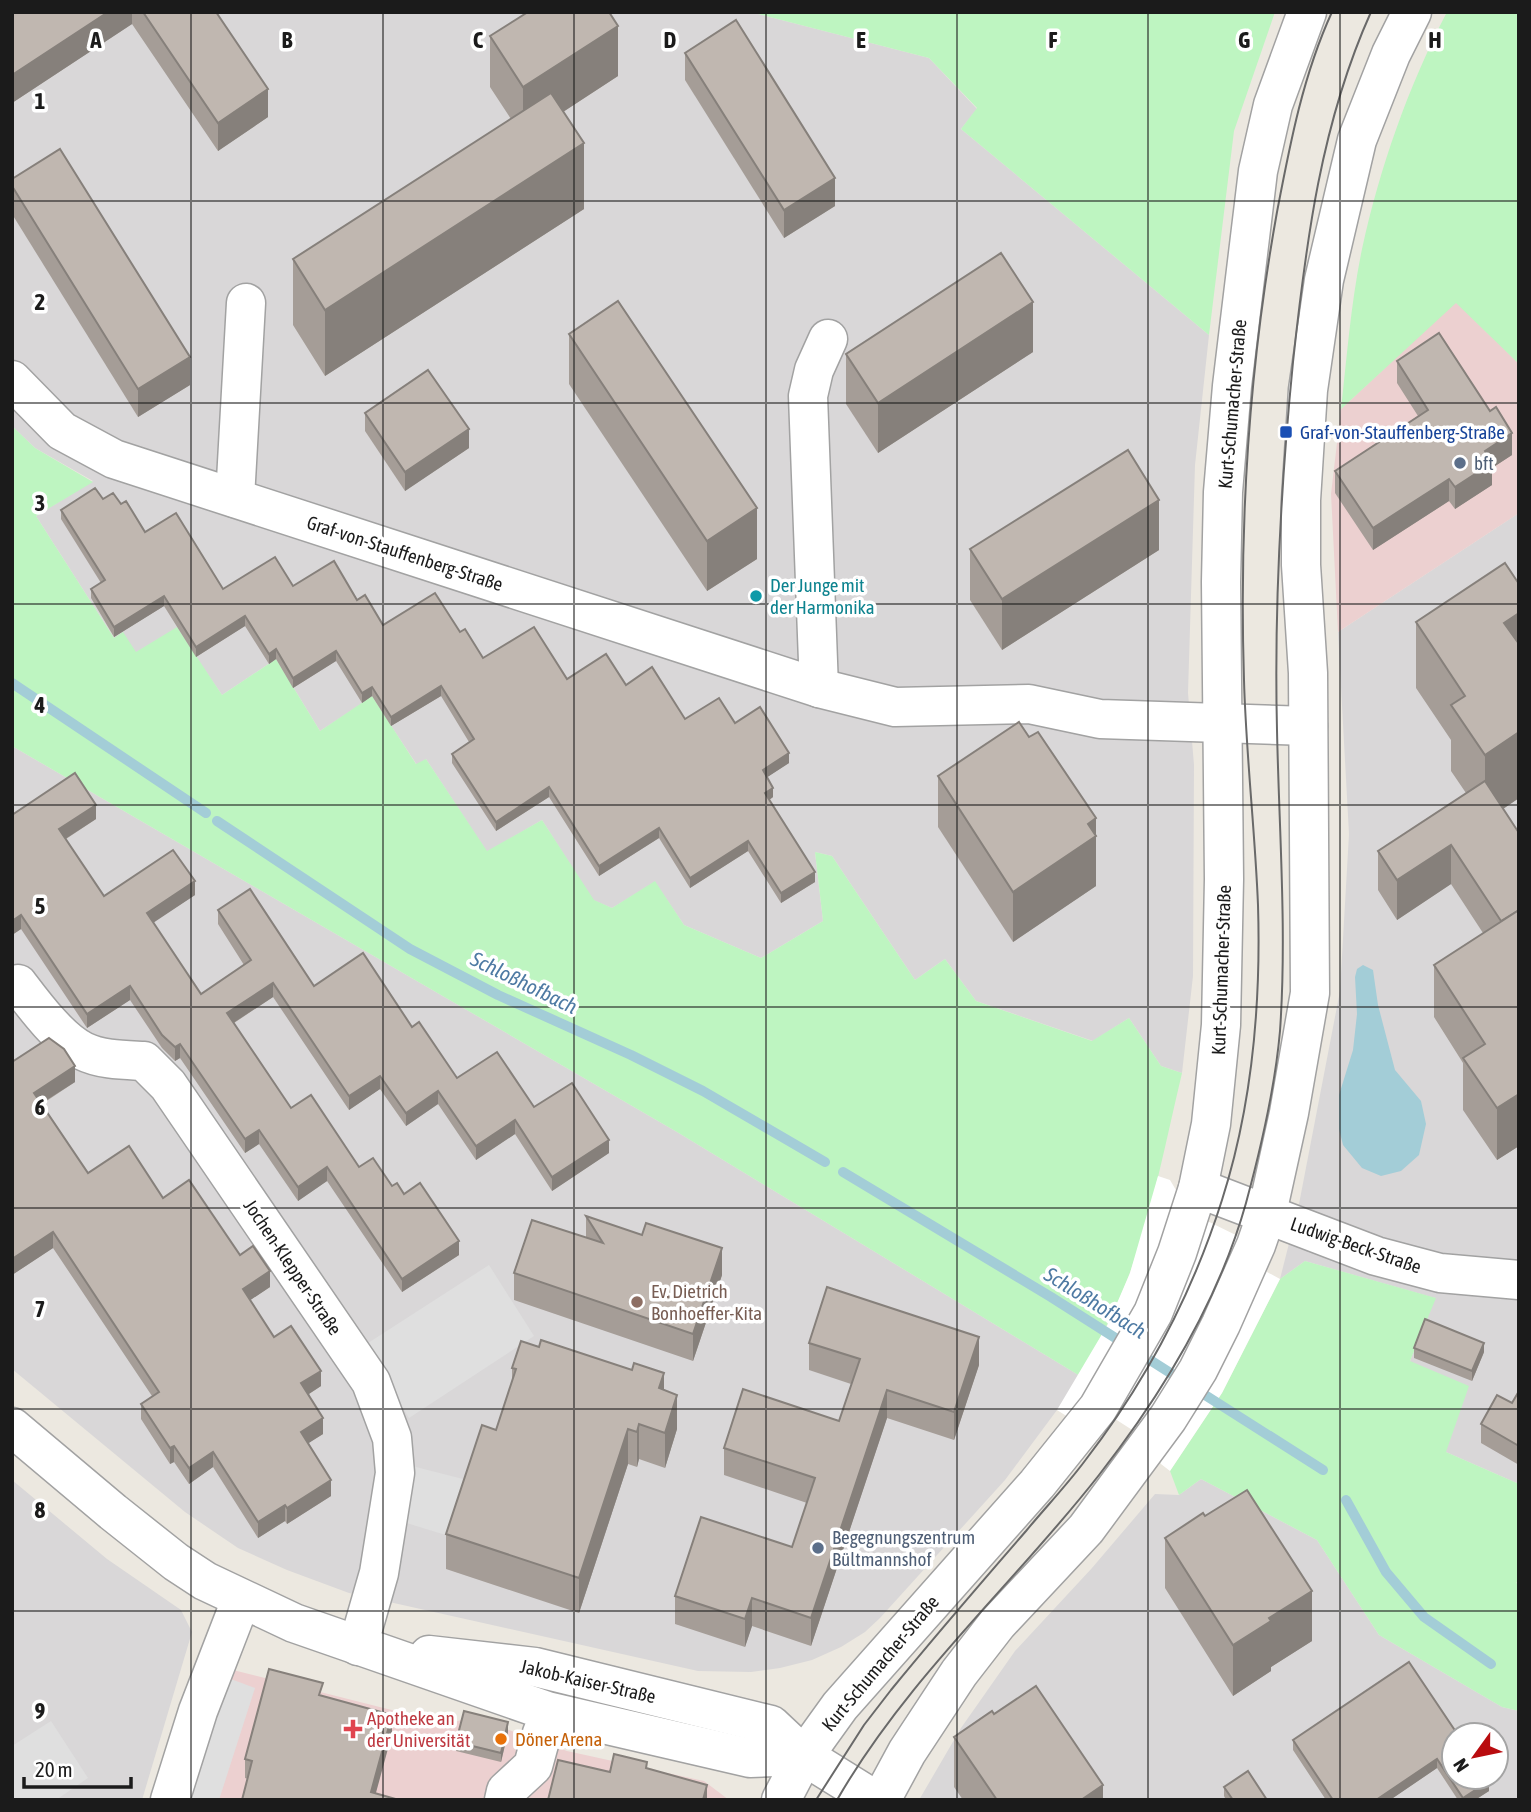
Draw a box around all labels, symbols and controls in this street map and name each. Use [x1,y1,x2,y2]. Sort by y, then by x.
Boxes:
text: A [89,27,102,53]
text: B [282,27,293,53]
text: C [473,27,484,53]
text: D [664,27,677,53]
text: E [856,27,866,53]
text: F [1048,27,1058,53]
text: G [1238,27,1250,53]
text: H [1428,27,1442,53]
text: 1 [35,88,46,114]
text: 2 [35,289,45,315]
street label: Kurt-Schumacher-Straße [1214,318,1250,490]
place label: Graf-von-Stauffenberg-Straße [1300,421,1505,443]
marker: Graf-von-Stauffenberg-Straße [1278,424,1294,440]
place label: bft [1474,452,1494,474]
marker: bft [1452,455,1468,471]
text: 3 [35,490,45,516]
street label: Graf-von-Stauffenberg-Straße [304,511,506,595]
place label: Der Junge mit der Harmonika [770,574,875,618]
marker: Der Junge mit der Harmonika [748,588,764,604]
text: 4 [34,692,46,718]
street label: Kurt-Schumacher-Straße [1207,885,1235,1055]
text: 5 [35,893,46,919]
water label: Schloßhofbach [466,946,582,1018]
text: 6 [35,1094,46,1120]
street label: Jochen-Klepper-Straße [240,1195,346,1339]
street label: Ludwig-Beck-Straße [1288,1212,1424,1278]
water label: Schloßhofbach [1039,1261,1151,1343]
place label: Ev. Dietrich Bonhoeffer-Kita [651,1280,762,1324]
marker: Ev. Dietrich Bonhoeffer-Kita [629,1294,645,1310]
text: 7 [35,1296,45,1322]
text: 8 [35,1497,46,1523]
place label: Begegnungszentrum Bültmannshof [832,1526,975,1570]
marker: Begegnungszentrum Bültmannshof [810,1540,826,1556]
street label: Kurt-Schumacher-Straße [817,1591,943,1735]
street label: Jakob-Kaiser-Straße [518,1655,658,1707]
text: 9 [35,1698,46,1724]
place label: Apotheke an der Universität [367,1707,470,1751]
marker: Apotheke an der Universität [345,1721,361,1737]
north arrow [1440,1721,1510,1791]
place label: Döner Arena [515,1728,602,1750]
marker: Döner Arena [493,1731,509,1747]
scale bar [24,1745,131,1789]
text: N [1448,1755,1473,1776]
text: 20 m [35,1757,73,1781]

